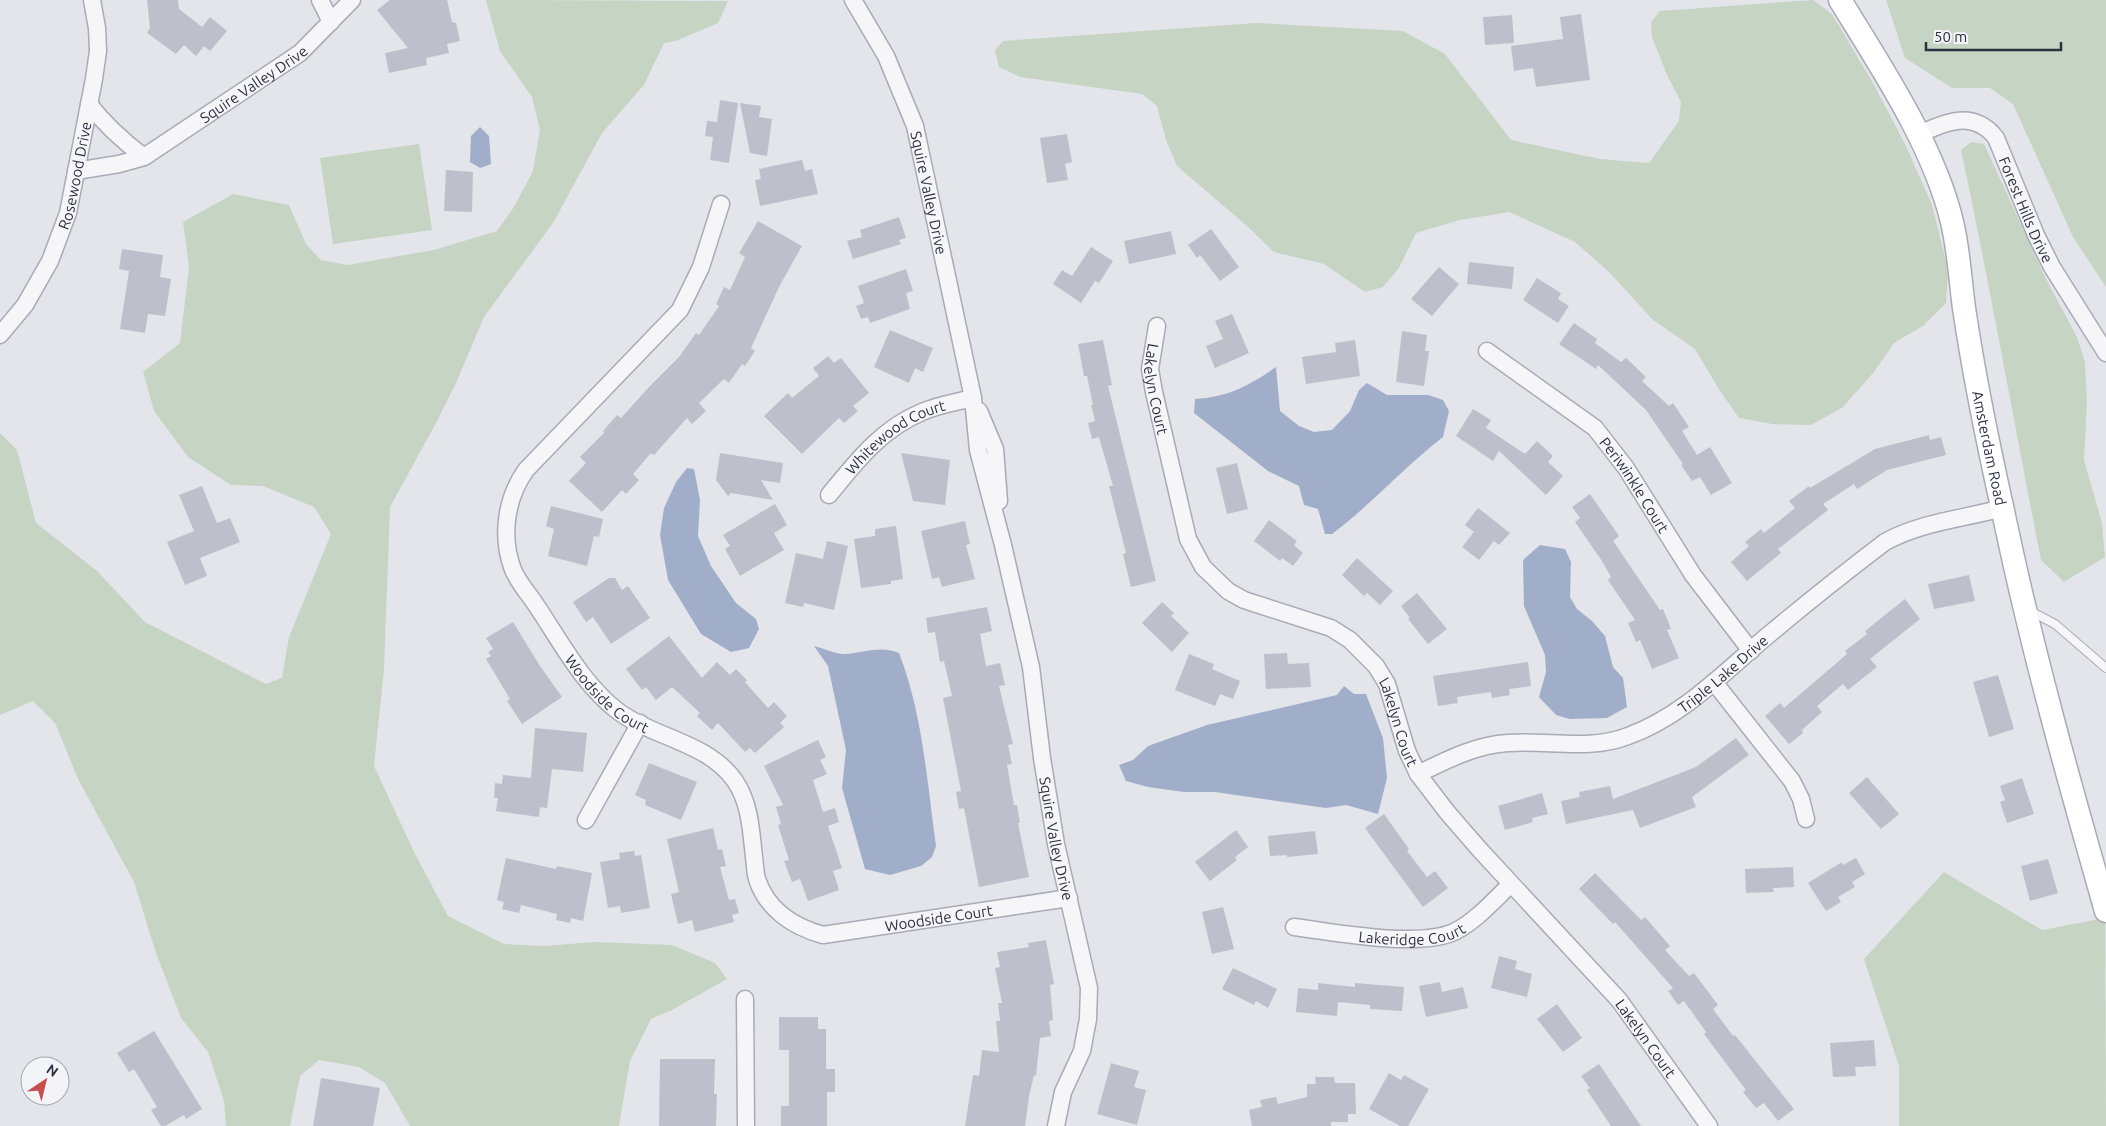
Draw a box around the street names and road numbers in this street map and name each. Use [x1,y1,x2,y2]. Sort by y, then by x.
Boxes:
street label: Squire Valley Drive [196,42,311,126]
street label: Rosewood Drive [54,120,94,232]
street label: Squire Valley Drive [908,130,951,256]
street label: Forest Hills Drive [1996,154,2057,265]
street label: Lakelyn Court [1141,342,1172,436]
street label: Amsterdam Road [1970,389,2010,507]
street label: Whitewood Court [842,396,947,477]
street label: Periwinkle Court [1597,434,1673,536]
street label: Triple Lake Drive [1675,631,1771,716]
street label: Woodside Court [562,651,652,736]
street label: Lakelyn Court [1376,674,1422,769]
street label: Squire Valley Drive [1037,775,1077,902]
street label: Woodside Court [884,901,994,934]
street label: Lakeridge Court [1358,919,1468,948]
street label: Lakelyn Court [1612,995,1680,1081]

